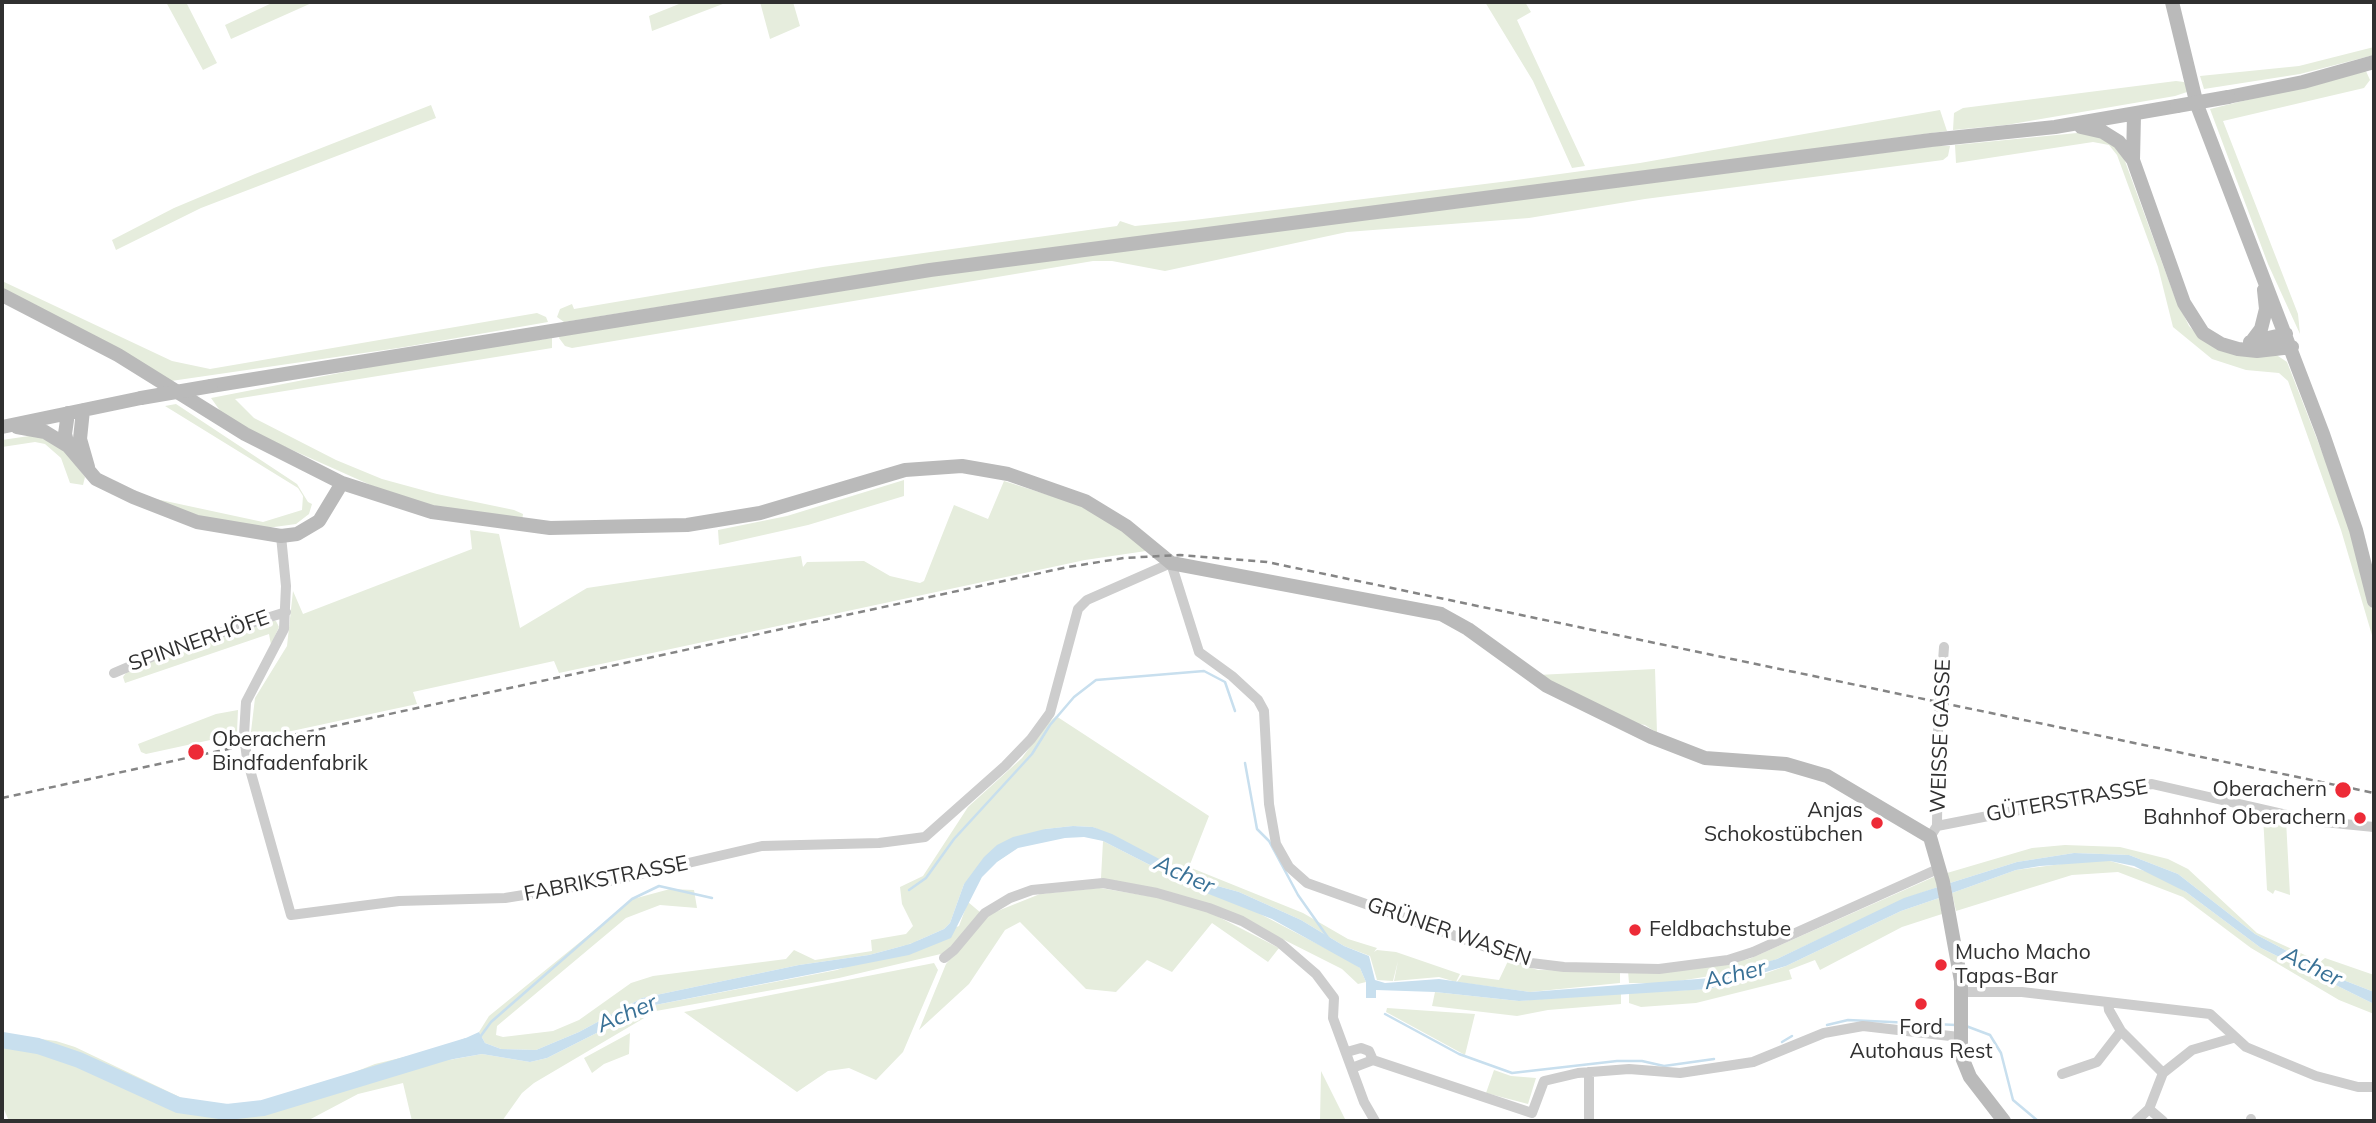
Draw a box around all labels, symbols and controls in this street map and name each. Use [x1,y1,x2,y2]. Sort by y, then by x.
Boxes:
street label: SPINNERHÖFE [125,605,273,677]
street label: WEISSE GASSE [1926,658,1956,814]
place label: Oberachern Bindfadenfabrik [212,727,368,777]
marker: Oberachern Bindfadenfabrik [186,742,206,762]
street label: GÜTERSTRASSE [1984,774,2150,828]
place label: Oberachern [2213,777,2327,803]
marker: Oberachern [2333,780,2353,800]
place label: Anjas Schokostübchen [1704,798,1863,848]
place label: Bahnhof Oberachern [2143,805,2346,831]
marker: Bahnhof Oberachern [2352,810,2368,826]
marker: Anjas Schokostübchen [1869,815,1885,831]
water label: Acher [1150,850,1218,900]
street label: FABRIKSTRASSE [522,851,690,907]
street label: GRÜNER WASEN [1364,892,1534,972]
place label: Feldbachstube [1649,917,1791,943]
marker: Feldbachstube [1627,922,1643,938]
place label: Mucho Macho Tapas-Bar [1955,940,2091,990]
water label: Acher [2278,941,2346,993]
water label: Acher [1701,954,1769,996]
marker: Mucho Macho Tapas-Bar [1933,957,1949,973]
water label: Acher [593,989,661,1039]
marker: Ford Autohaus Rest [1913,996,1929,1012]
place label: Ford Autohaus Rest [1849,1015,1993,1065]

